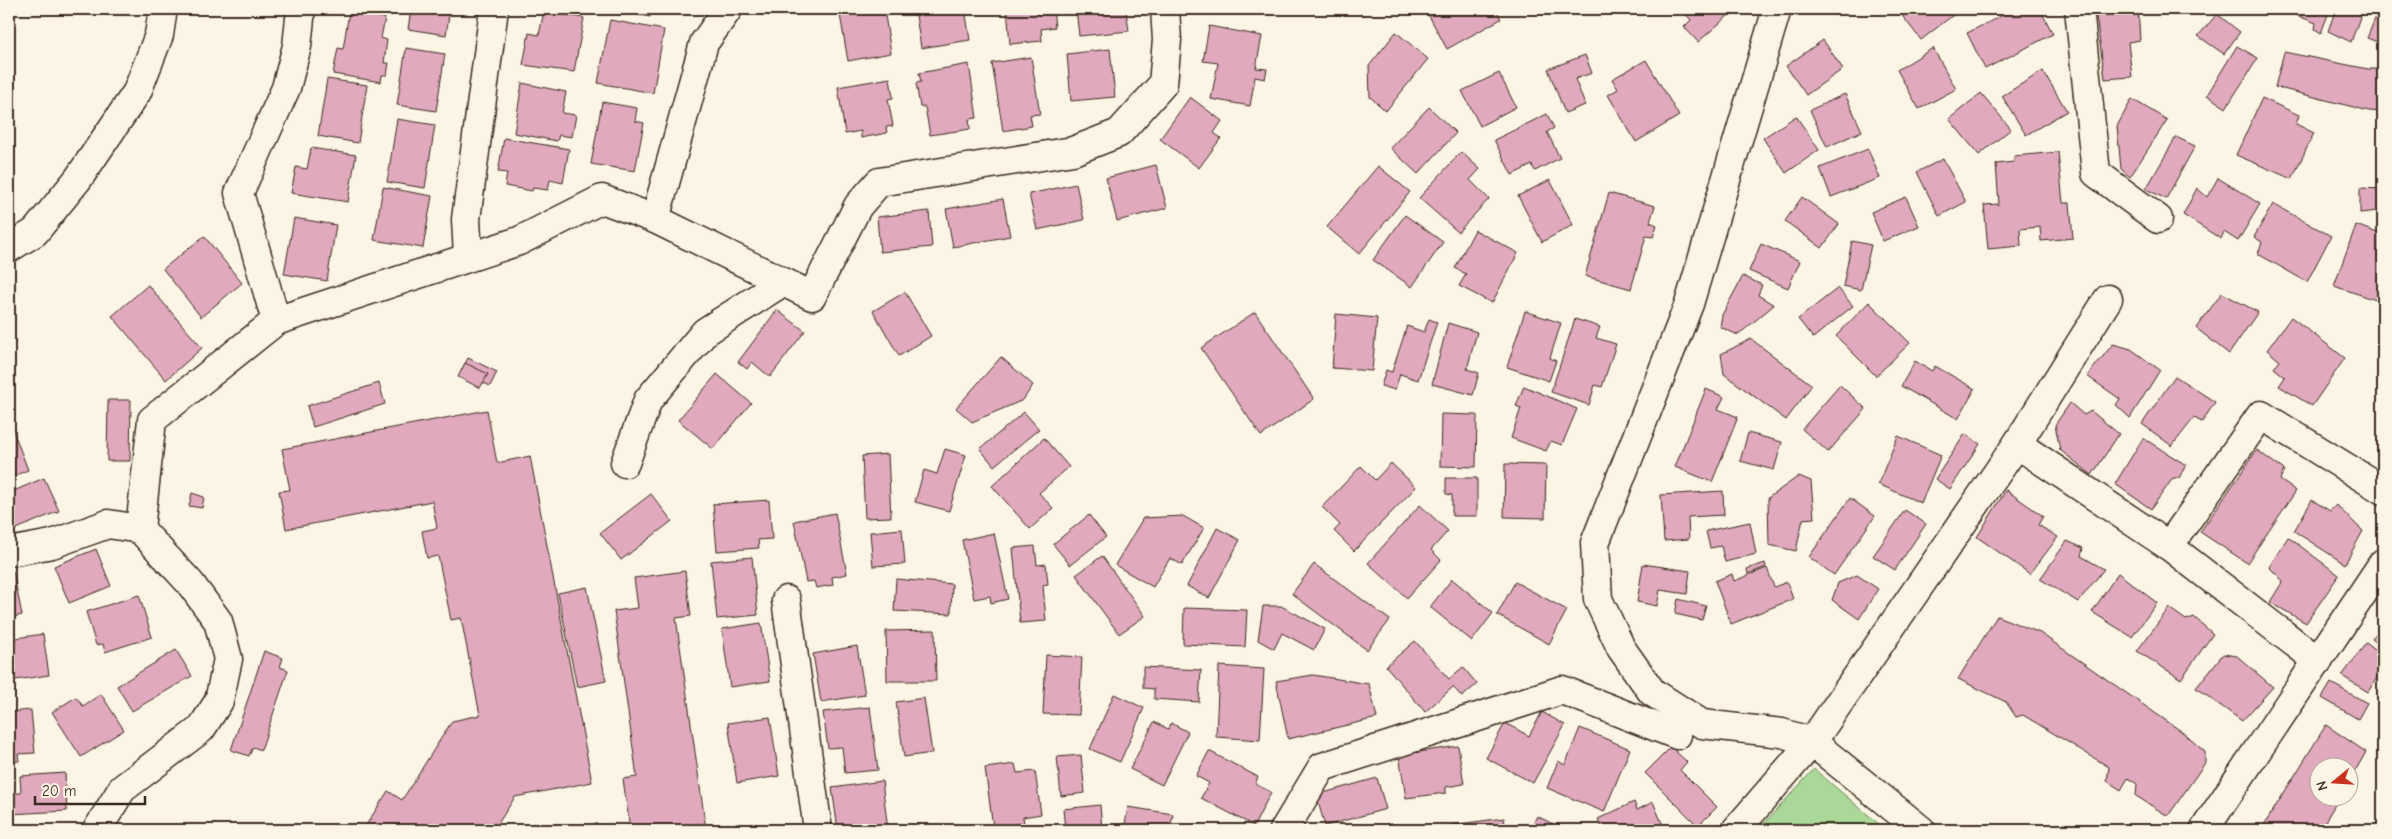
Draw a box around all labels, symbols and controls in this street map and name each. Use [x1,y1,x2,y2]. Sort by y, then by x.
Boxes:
north arrow [2310,756,2360,806]
scale bar [35,774,145,806]
text: N [2313,779,2332,793]
text: 20 m [42,782,76,800]

